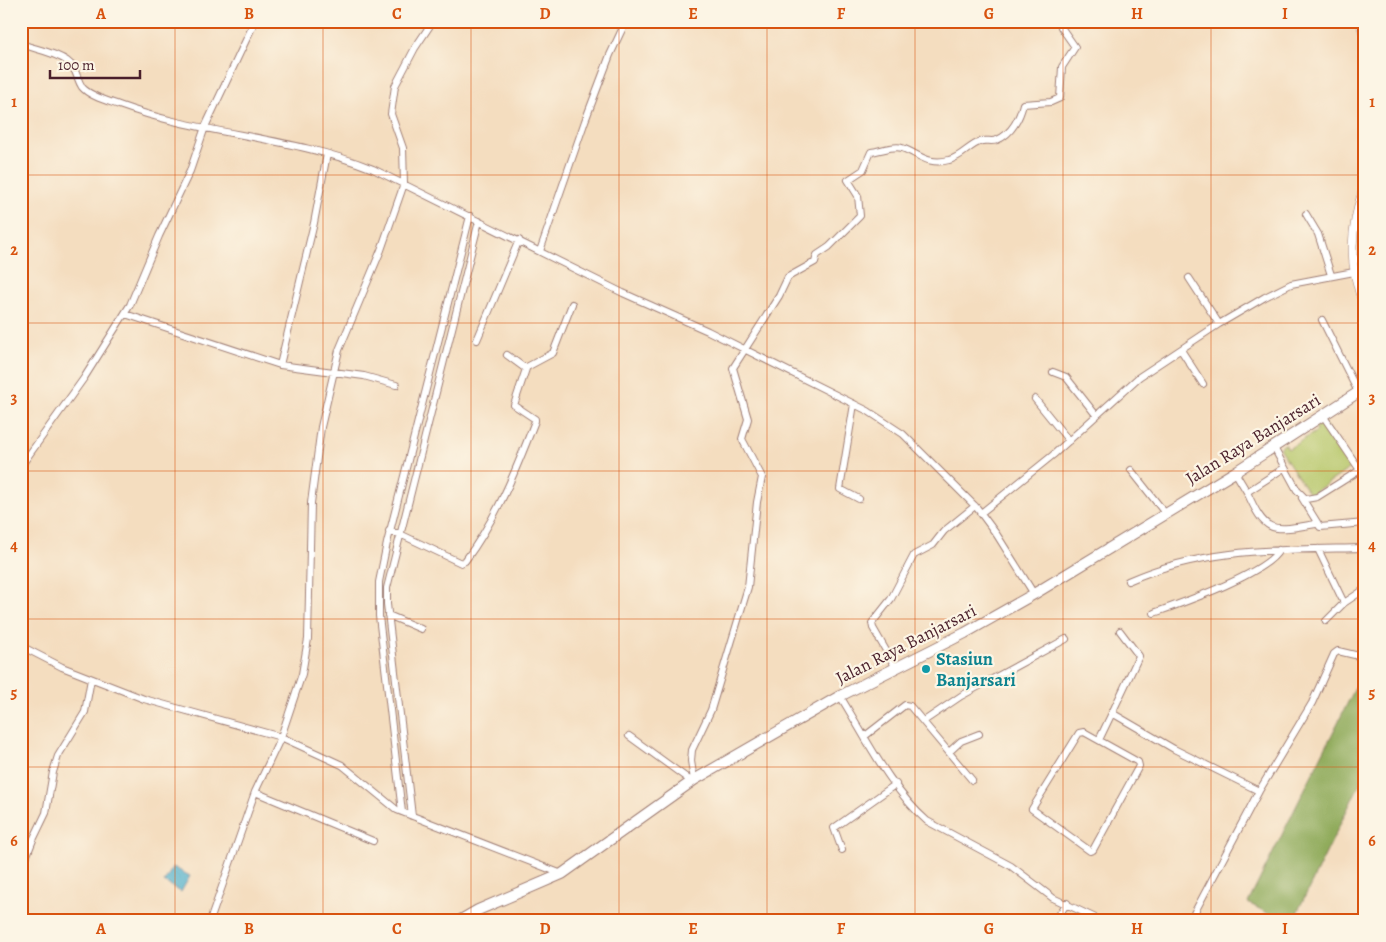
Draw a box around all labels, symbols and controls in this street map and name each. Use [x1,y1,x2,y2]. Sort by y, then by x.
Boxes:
text: A [95,3,107,25]
text: B [244,3,254,25]
text: C [392,3,402,25]
text: D [539,3,551,25]
text: E [688,3,698,25]
text: F [837,3,846,25]
text: G [984,3,994,25]
text: H [1131,3,1143,25]
text: I [1282,3,1288,25]
scale bar [50,48,140,80]
text: 100 m [58,55,95,75]
text: 1 [11,91,17,113]
text: 1 [1369,91,1375,113]
text: 2 [10,239,18,261]
text: 2 [1368,239,1376,261]
text: 3 [11,387,18,409]
text: 3 [1369,387,1376,409]
street label: Jalan Raya Banjarsari [1181,388,1325,490]
text: 4 [10,535,18,557]
text: 4 [1368,535,1376,557]
street label: Jalan Raya Banjarsari [832,598,980,690]
place label: Stasiun Banjarsari [936,647,1016,692]
marker: Stasiun Banjarsari [920,663,932,675]
text: 5 [11,682,18,704]
text: 5 [1369,682,1376,704]
text: 6 [10,830,18,852]
text: 6 [1368,830,1376,852]
text: A [95,918,107,940]
text: B [244,918,254,940]
text: C [392,918,402,940]
text: D [539,918,551,940]
text: E [688,918,698,940]
text: F [837,918,846,940]
text: G [984,918,994,940]
text: H [1131,918,1143,940]
text: I [1282,918,1288,940]

